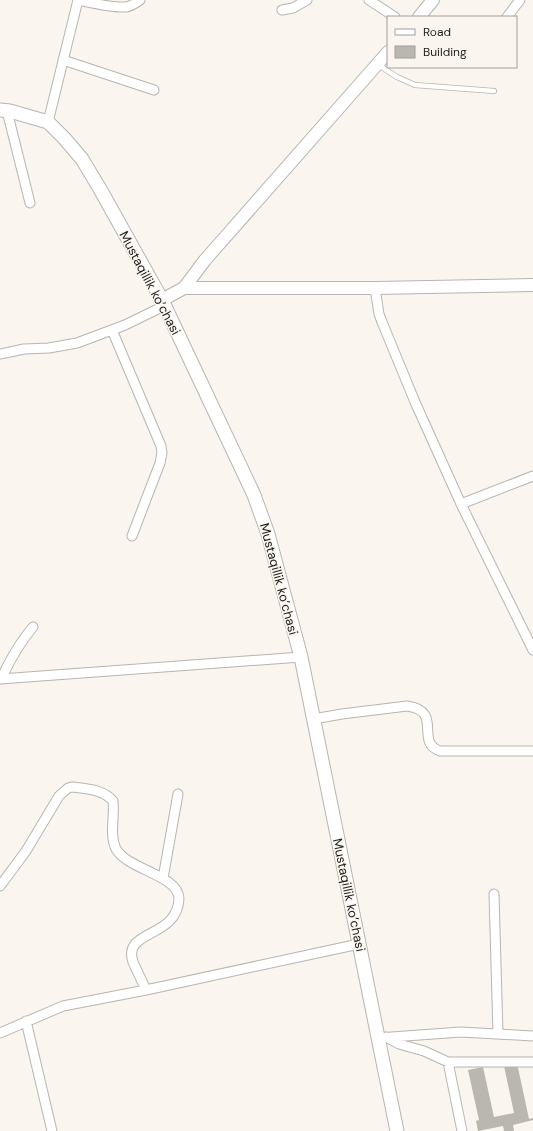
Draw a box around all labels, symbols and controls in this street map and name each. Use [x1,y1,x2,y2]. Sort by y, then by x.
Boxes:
legend [387,16,517,68]
text: Road [423,24,451,40]
text: Building [423,44,467,60]
street label: Mustaqillik ko’chasi [115,228,185,338]
street label: Mustaqillik ko’chasi [256,521,302,637]
street label: Mustaqillik ko’chasi [329,837,369,953]

